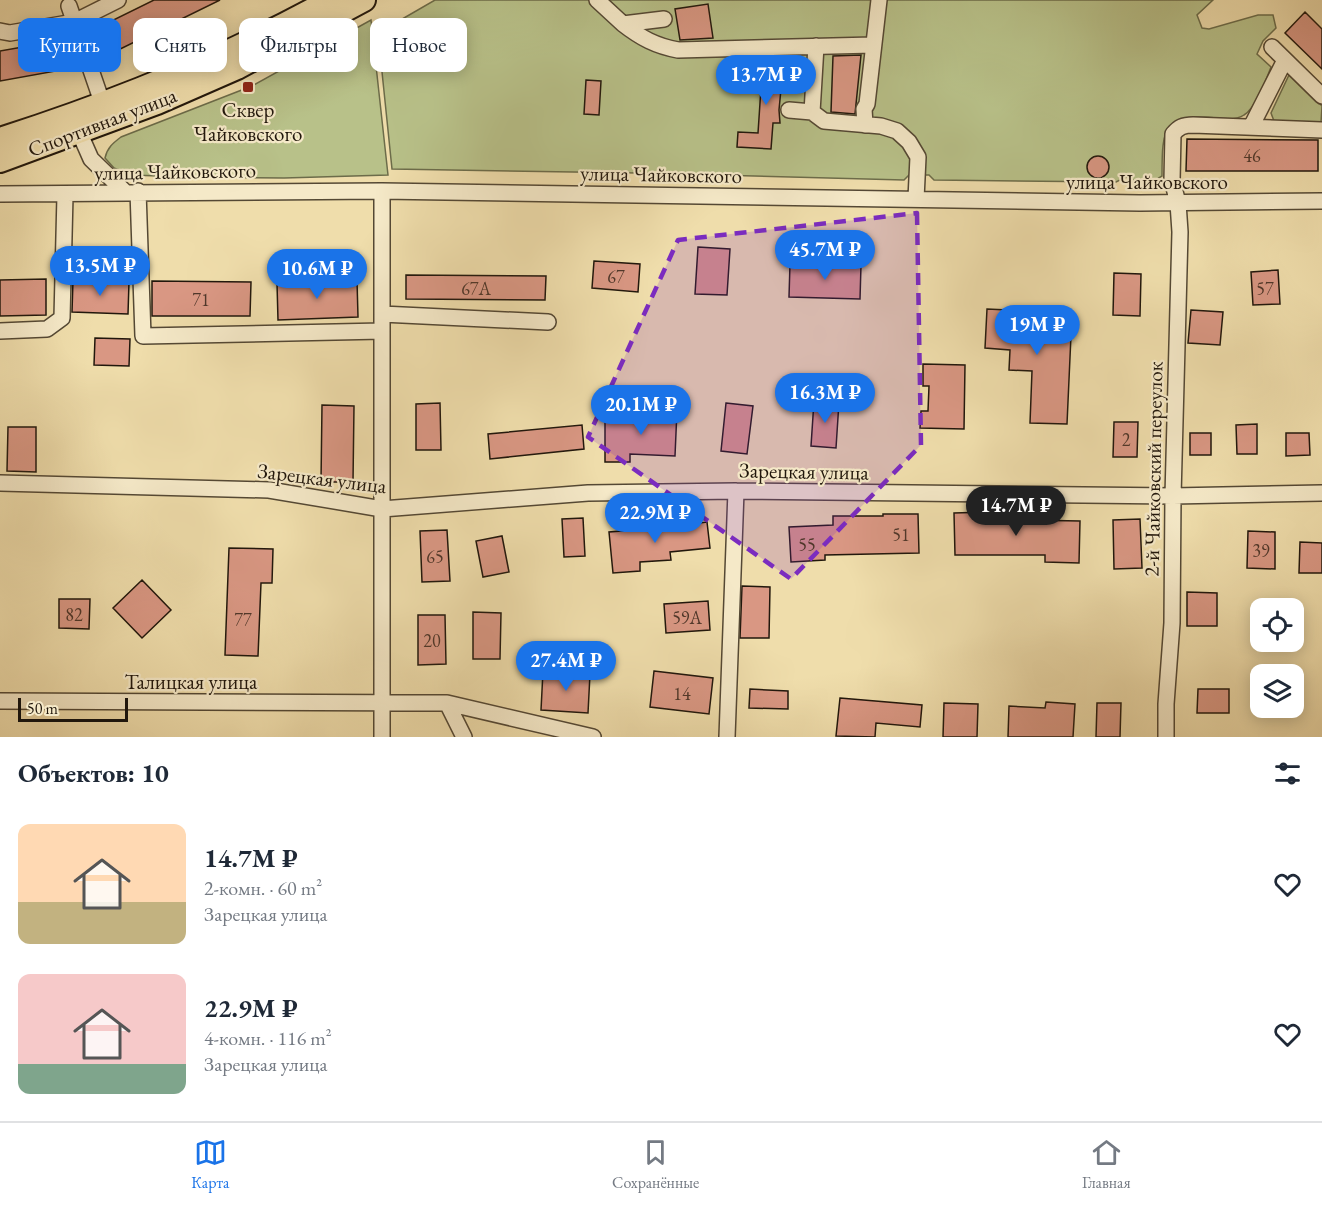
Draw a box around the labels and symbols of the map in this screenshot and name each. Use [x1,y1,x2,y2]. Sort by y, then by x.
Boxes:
pin: 13.7M ₽ [711,55,821,106]
marker: Сквер Чайковского [241,80,255,94]
street label: Спортивная улица [24,81,181,163]
place label: Сквер Чайковского [194,96,302,147]
house number: 46 [1243,144,1261,167]
street label: улица Чайковского [94,156,256,186]
street label: улица Чайковского [580,159,742,189]
street label: улица Чайковского [1066,168,1228,195]
pin: 45.7M ₽ [770,230,880,281]
pin: 13.5M ₽ [45,246,155,297]
pin: 10.6M ₽ [262,249,372,300]
house number: 67 [607,265,625,288]
house number: 67А [461,277,491,300]
house number: 57 [1256,277,1274,300]
house number: 71 [192,288,210,311]
pin: 19M ₽ [995,305,1079,356]
street label: 2-й Чайковский переулок [1138,361,1168,577]
pin: 16.3M ₽ [770,373,880,424]
pin: 20.1M ₽ [586,385,696,436]
house number: 2 [1122,428,1131,451]
street label: Зарецкая улица [739,456,870,486]
street label: Зарецкая улица [256,457,389,499]
pin: 14.7M ₽ [961,486,1071,537]
pin: 22.9M ₽ [600,493,710,544]
house number: 51 [892,523,910,546]
house number: 55 [798,533,816,556]
house number: 39 [1252,539,1270,562]
house number: 65 [426,545,444,568]
house number: 82 [65,603,83,626]
house number: 59А [672,606,702,629]
house number: 77 [234,608,252,631]
house number: 20 [423,629,441,652]
pin: 27.4M ₽ [511,641,621,692]
street label: Талицкая улица [125,668,258,695]
house number: 14 [673,682,691,705]
scale bar [18,695,128,722]

